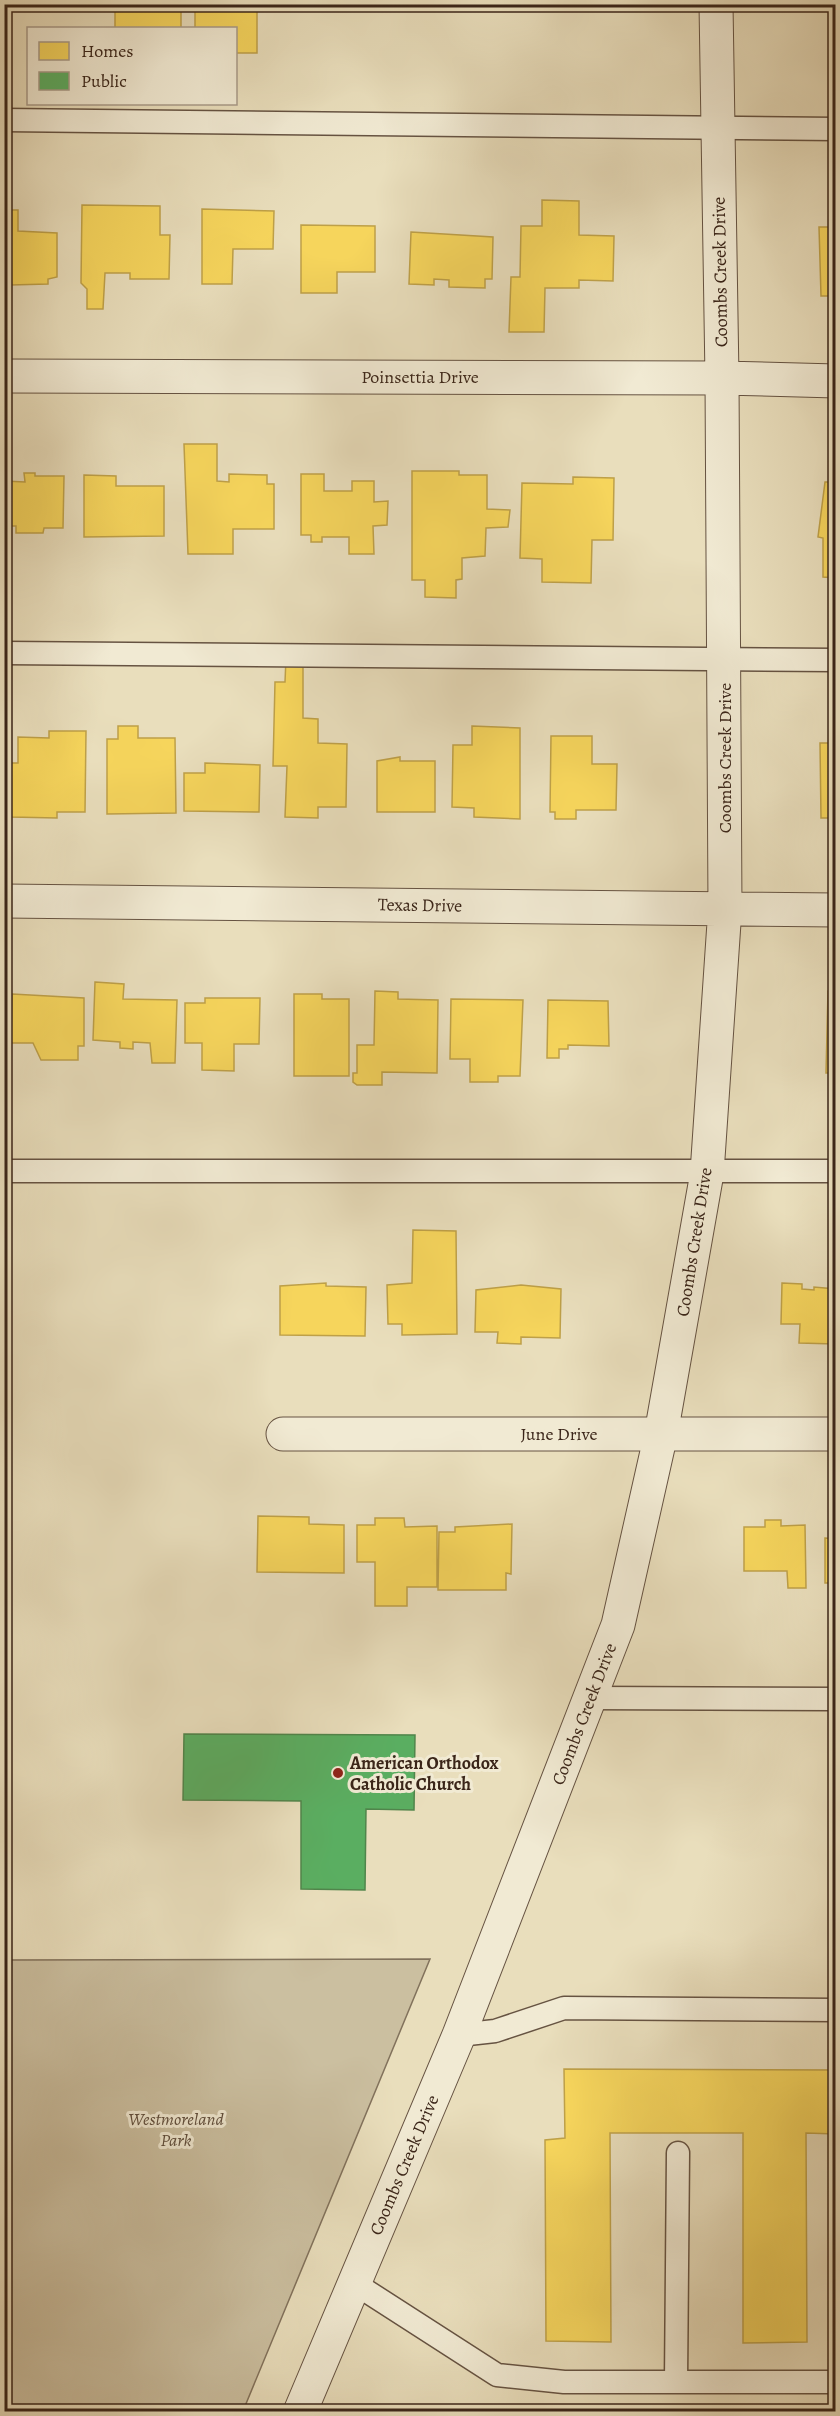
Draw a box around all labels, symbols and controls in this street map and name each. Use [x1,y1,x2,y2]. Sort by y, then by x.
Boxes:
legend [27,27,237,105]
text: Homes [81,39,133,63]
text: Public [81,69,127,93]
street label: Coombs Creek Drive [707,197,733,347]
street label: Poinsettia Drive [361,365,479,389]
street label: Coombs Creek Drive [713,683,737,833]
street label: Texas Drive [378,892,462,918]
street label: Coombs Creek Drive [670,1166,718,1318]
street label: June Drive [521,1422,598,1446]
street label: Coombs Creek Drive [546,1639,622,1789]
place label: American Orthodox Catholic Church [349,1751,499,1796]
marker: American Orthodox Catholic Church [331,1766,345,1780]
street label: Coombs Creek Drive [364,2091,444,2239]
park label: Westmoreland Park [128,2107,224,2152]

